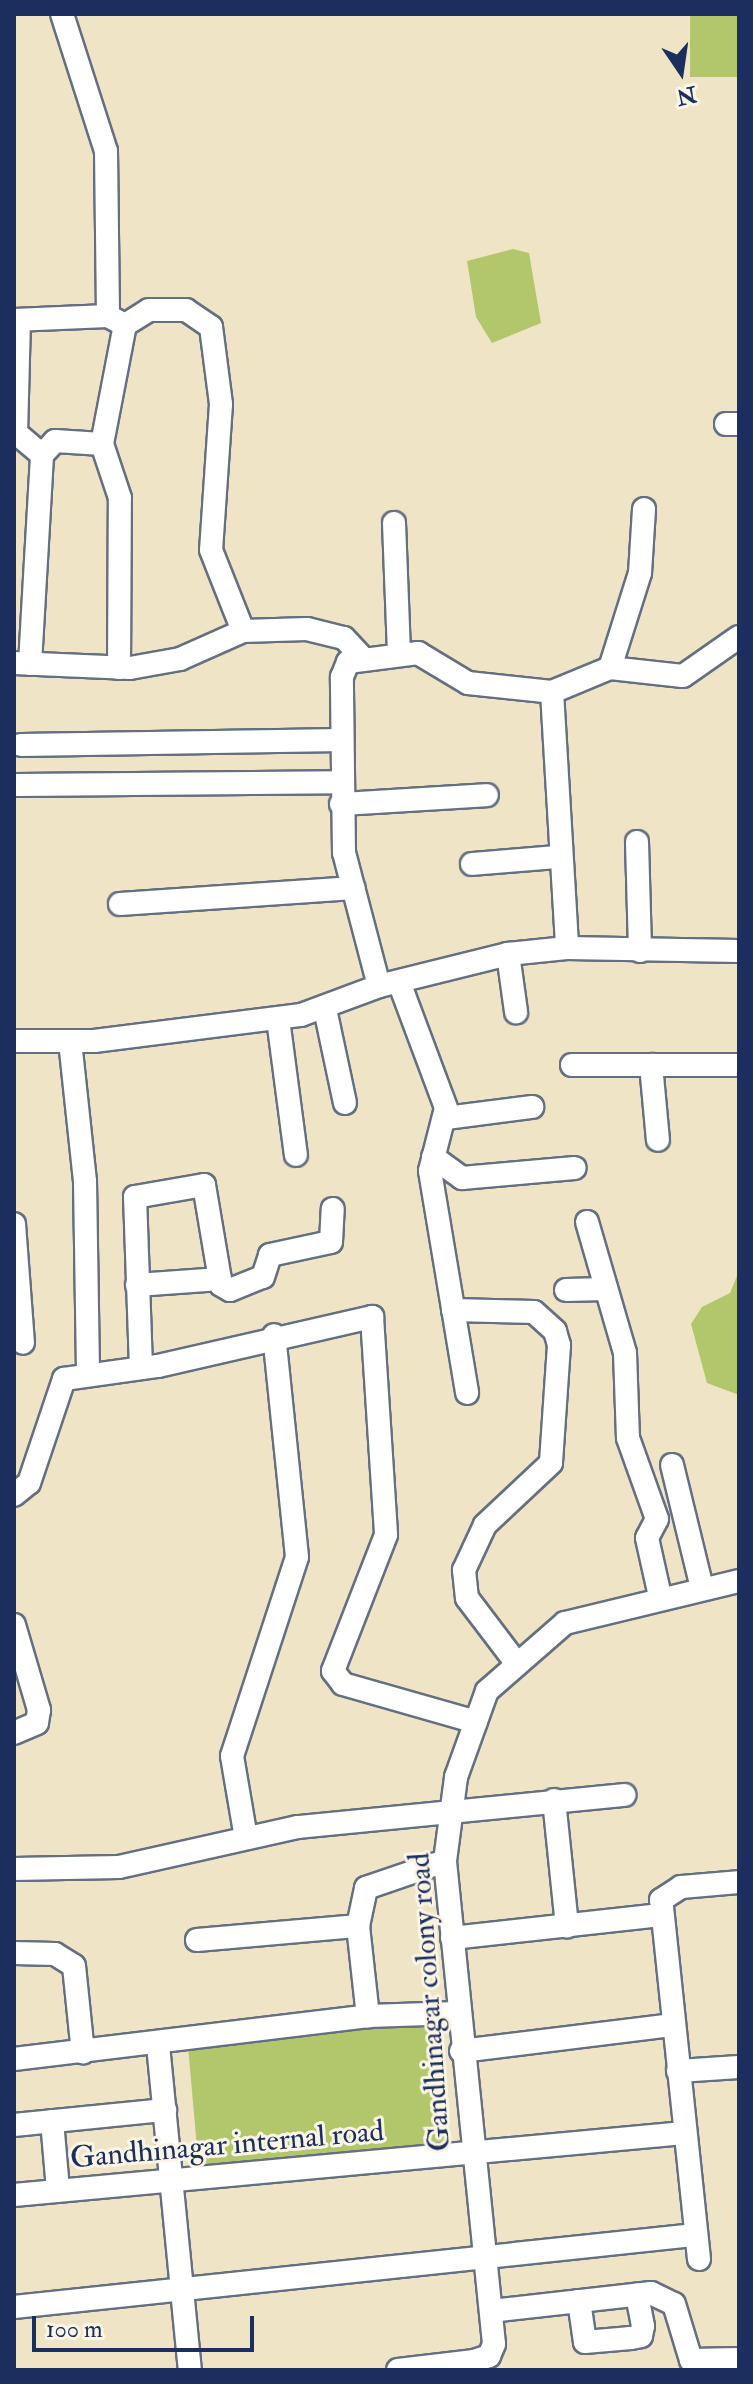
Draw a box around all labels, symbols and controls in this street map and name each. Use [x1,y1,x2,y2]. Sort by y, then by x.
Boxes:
north arrow [641,32,721,112]
text: N [674,80,699,111]
street label: Gandhinagar colony road [402,1851,458,2153]
street label: Gandhinagar internal road [69,2113,385,2177]
scale bar [36,2300,258,2350]
text: 100 m [46,2314,103,2345]

